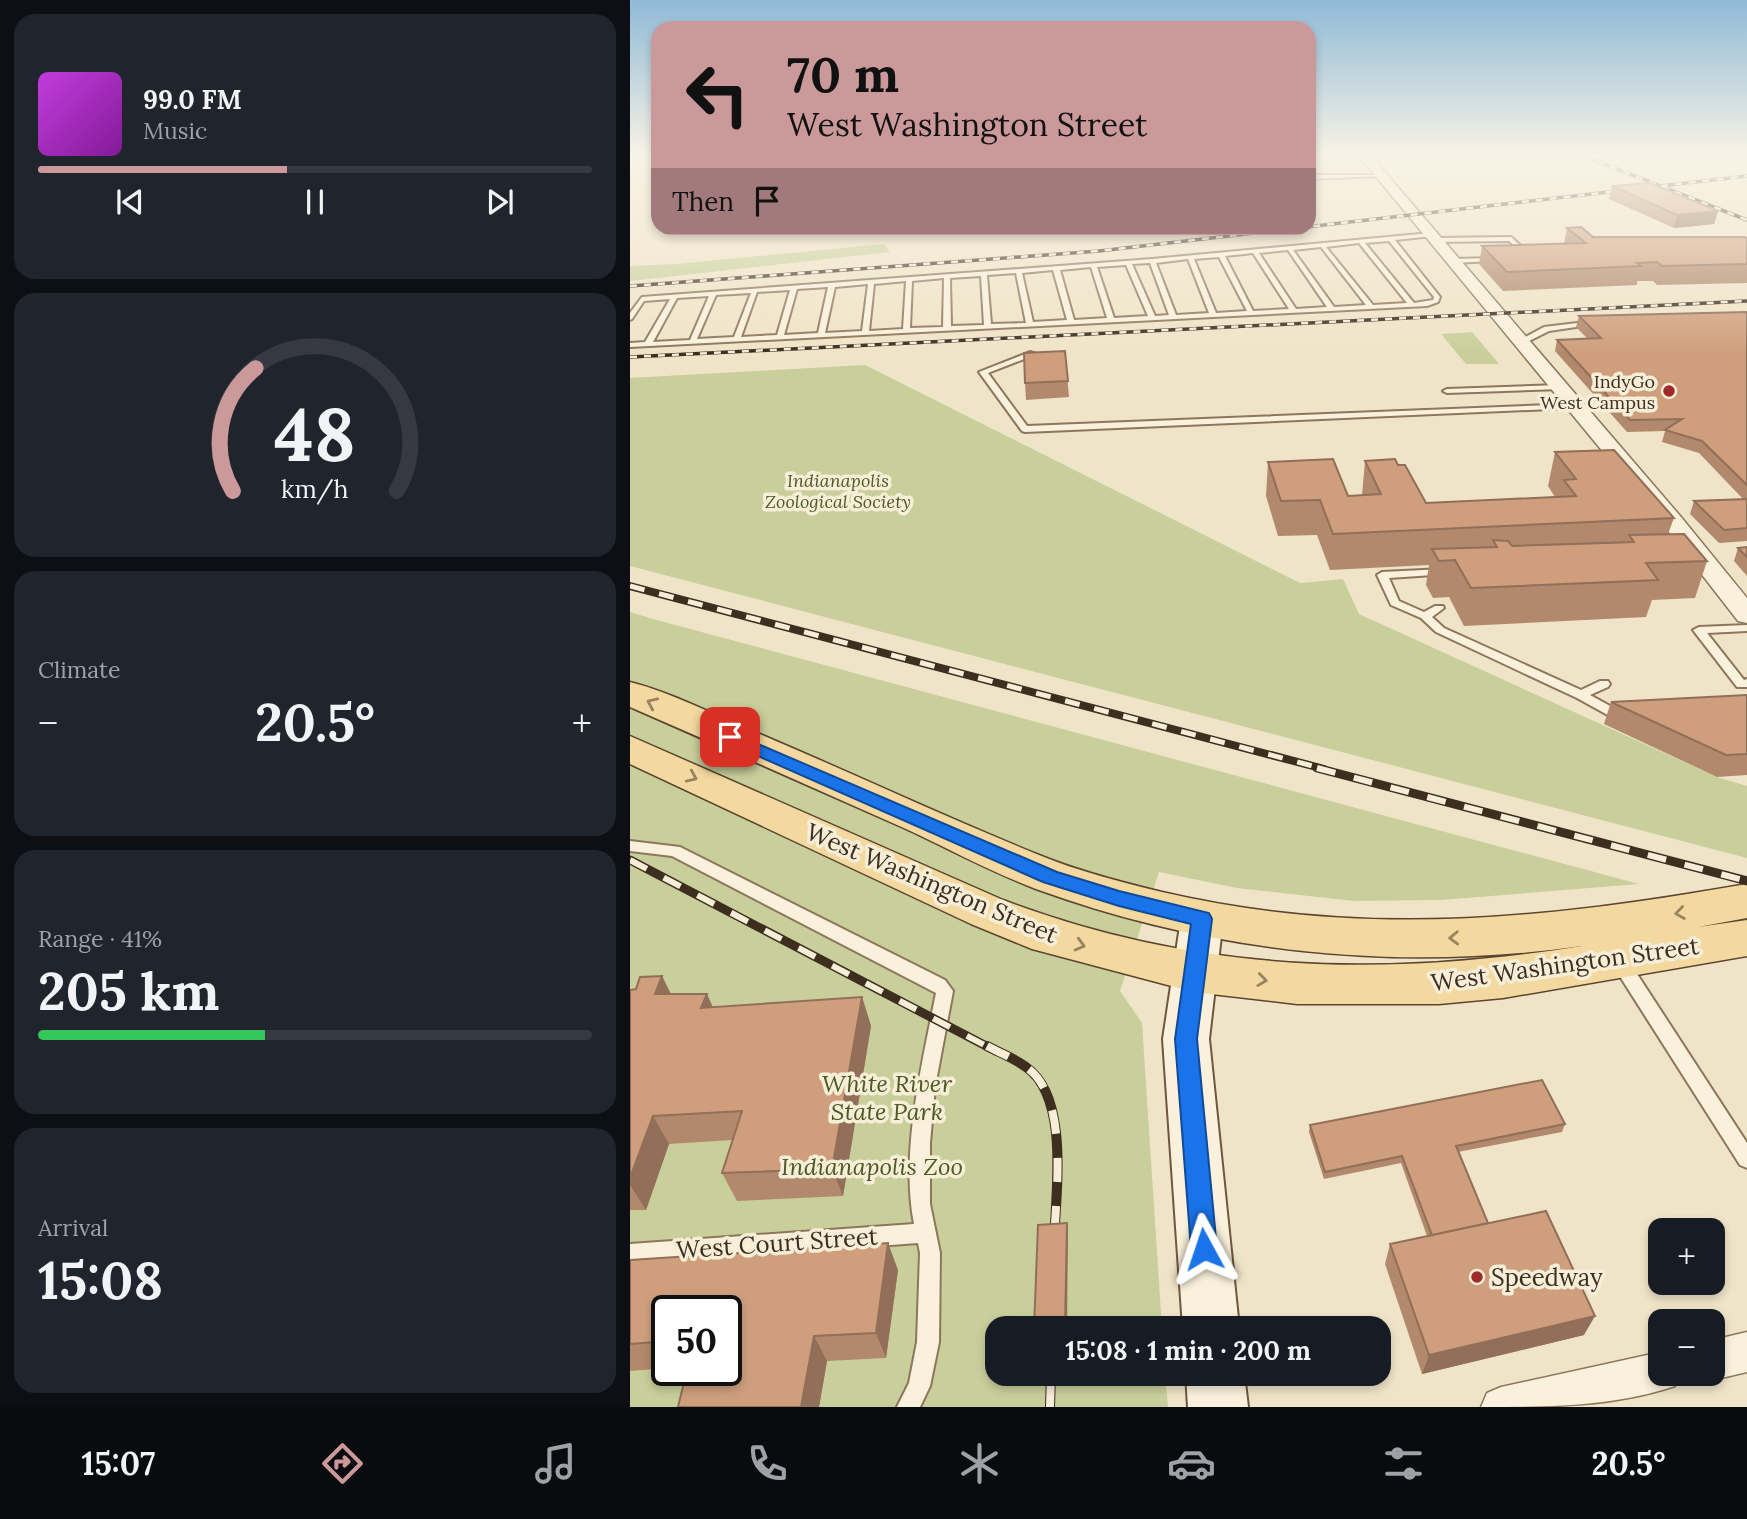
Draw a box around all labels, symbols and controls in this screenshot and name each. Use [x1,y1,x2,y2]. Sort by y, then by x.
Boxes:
text: 70 m [787,43,899,105]
icon: left [672,49,763,140]
text: 99.0 FM [143,83,242,116]
text: West Washington Street [787,104,1147,145]
text: Music [143,116,207,145]
icon: arrive [748,182,786,220]
icon: previous [111,183,149,221]
icon: pause [296,183,334,221]
icon: next [481,183,519,221]
text: Then [672,185,734,218]
place label: IndyGo West Campus [1540,370,1655,414]
marker: IndyGo West Campus [1661,383,1677,399]
text: 48 [274,388,356,481]
park label: Indianapolis Zoological Society [765,469,911,513]
text: km/h [281,473,349,505]
text: Climate [38,655,120,684]
text: 20.5° [255,689,375,755]
one-way arrow [647,697,659,711]
text: − [38,699,58,747]
text: + [572,699,592,747]
pin [700,707,760,767]
icon: arrive [711,718,749,756]
one-way arrow [685,769,697,783]
street label: West Washington Street [802,816,1063,950]
one-way arrow [1674,905,1686,920]
text: Range · 41% [38,924,162,953]
street label: West Washington Street [1429,930,1702,998]
one-way arrow [1448,930,1459,945]
one-way arrow [1074,937,1086,951]
text: 205 km [38,958,219,1024]
one-way arrow [1256,972,1268,987]
park label: White River State Park [822,1068,952,1127]
park label: Indianapolis Zoo [781,1151,963,1182]
position arrow [1167,1212,1241,1286]
text: Arrival [38,1213,108,1242]
map controls [1648,1218,1725,1386]
button: + [1648,1218,1725,1295]
street label: West Court Street [675,1220,880,1266]
text: 15:08 [38,1247,163,1313]
place label: Speedway [1491,1262,1603,1293]
marker: Speedway [1469,1269,1485,1285]
speed limit sign: 50 [651,1295,742,1386]
button: − [1648,1309,1725,1386]
text: 15:08 · 1 min · 200 m [1065,1334,1311,1367]
icon: directions [318,1439,367,1488]
icon: music [531,1439,580,1488]
icon: phone [743,1439,792,1488]
icon: climate [955,1439,1004,1488]
icon: car [1167,1439,1216,1488]
icon: filters [1379,1439,1428,1488]
text: 15:07 [82,1443,155,1484]
text: 20.5° [1592,1443,1665,1484]

